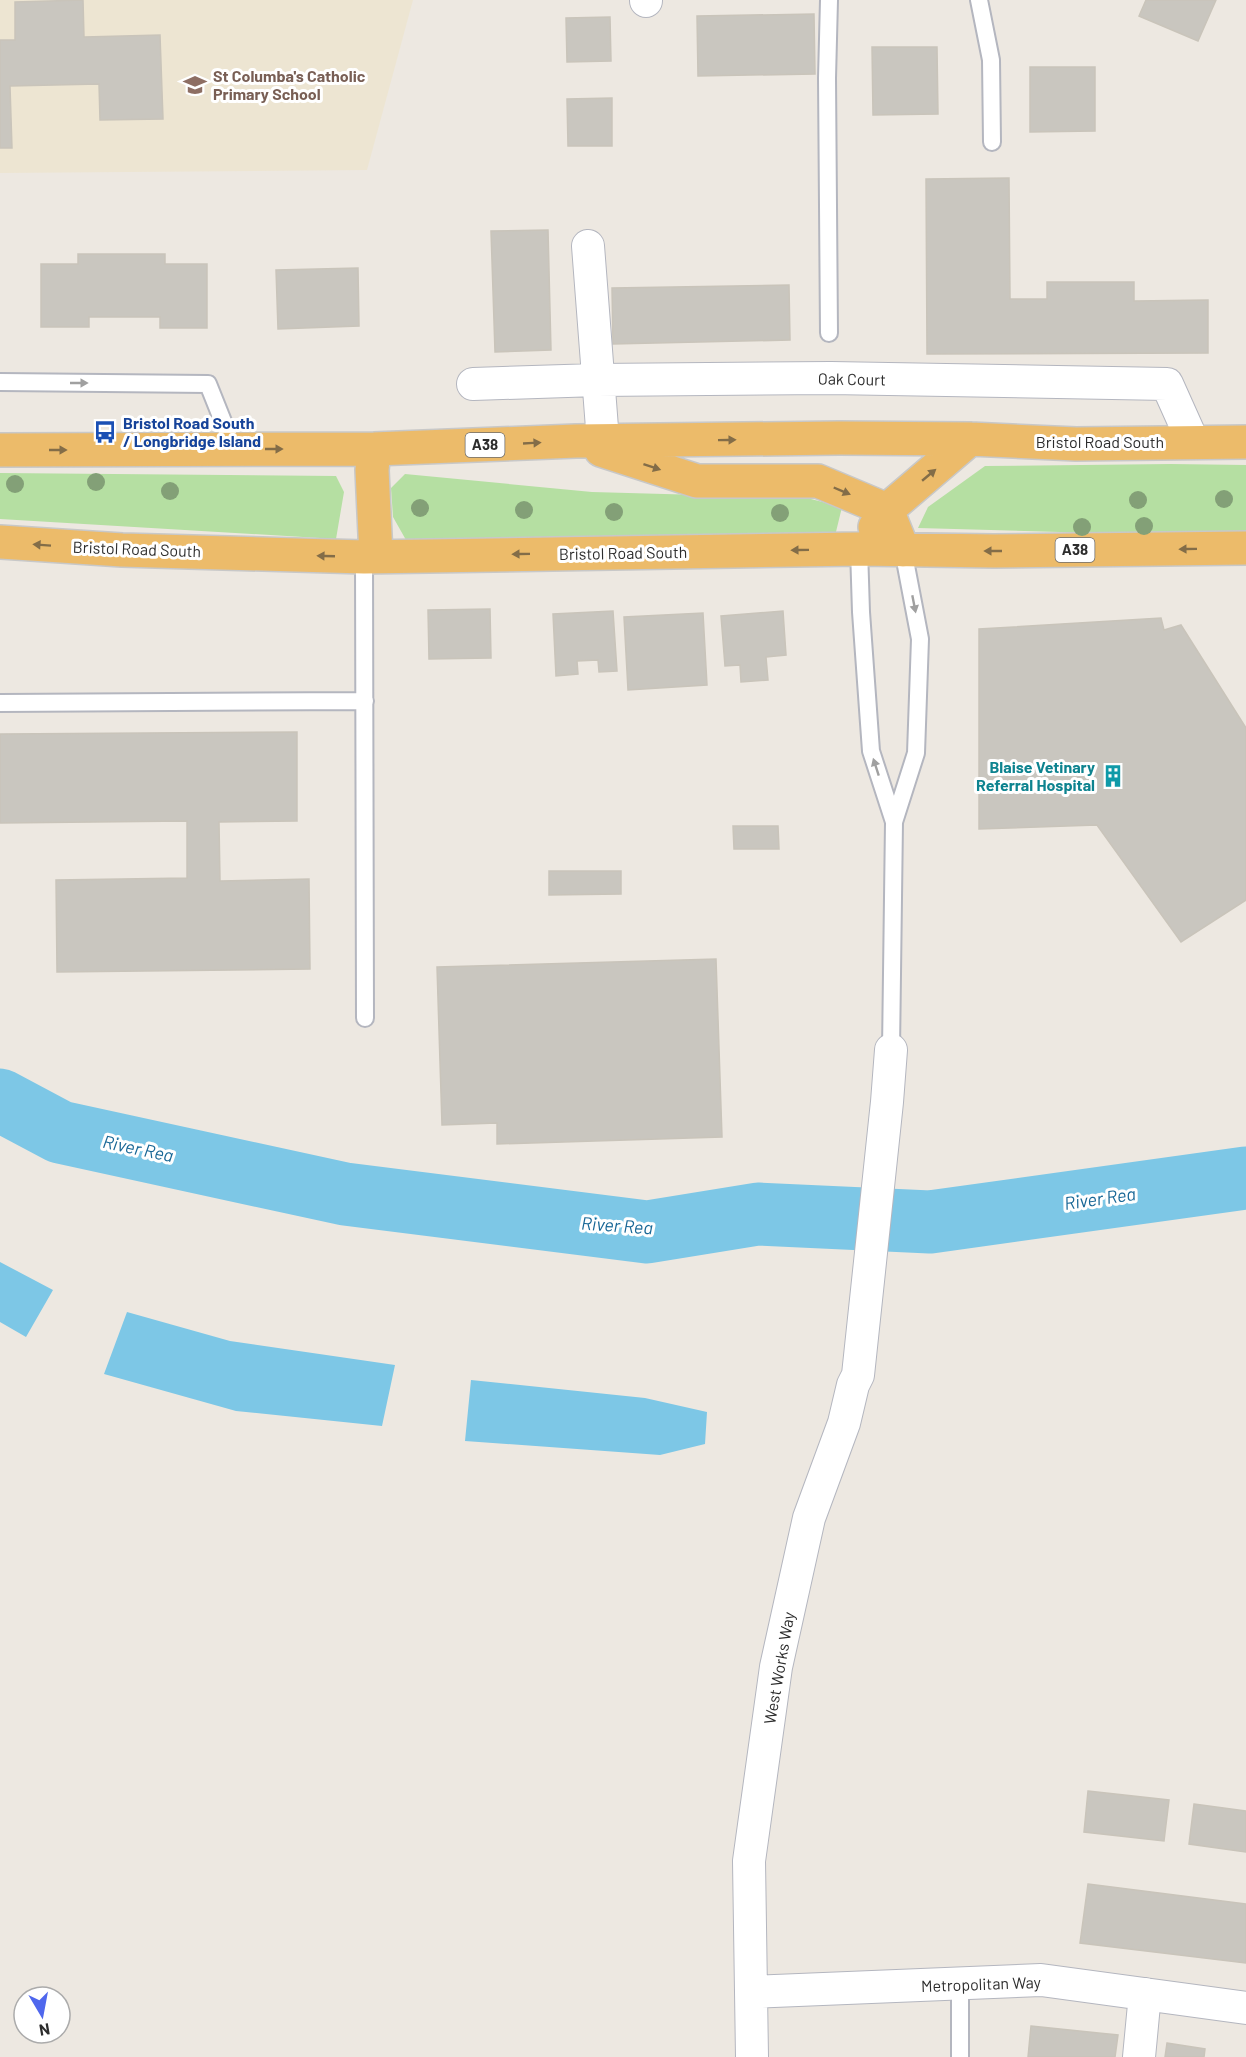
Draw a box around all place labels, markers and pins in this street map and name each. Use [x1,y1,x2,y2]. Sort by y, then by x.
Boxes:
place label: St Columba's Catholic Primary School [213,66,366,103]
school or university icon: St Columba's Catholic Primary School [182,72,208,98]
place label: Bristol Road South / Longbridge Island [123,413,261,450]
bus stop icon: Bristol Road South / Longbridge Island [92,419,118,445]
place label: Blaise Vetinary Referral Hospital [976,757,1095,794]
building icon: Blaise Vetinary Referral Hospital [1100,763,1126,789]

